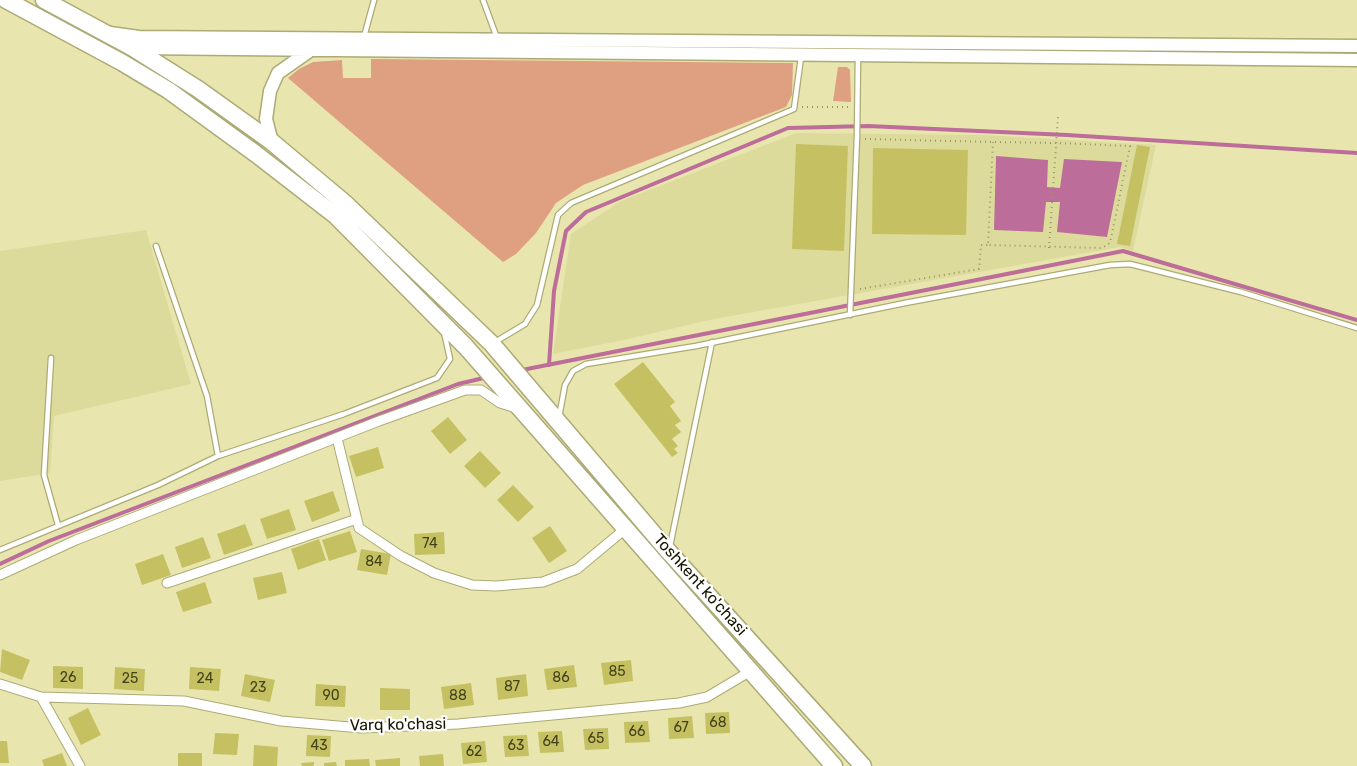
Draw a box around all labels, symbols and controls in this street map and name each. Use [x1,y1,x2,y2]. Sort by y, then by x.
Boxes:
street label: Toshkent ko'chasi [649,530,751,640]
house number: 74 [422,536,438,552]
house number: 84 [365,554,383,570]
house number: 85 [608,664,626,680]
house number: 26 [60,670,76,686]
house number: 86 [552,670,570,686]
house number: 25 [122,671,138,687]
house number: 24 [197,671,213,687]
house number: 87 [504,679,520,695]
house number: 23 [250,680,266,696]
house number: 90 [322,688,340,704]
house number: 88 [449,688,467,704]
street label: Varq ko'chasi [349,715,447,735]
house number: 68 [709,715,727,731]
house number: 67 [673,720,689,736]
house number: 66 [629,724,645,740]
house number: 65 [588,731,604,747]
house number: 64 [542,734,560,750]
house number: 43 [310,738,328,754]
house number: 63 [508,738,524,754]
house number: 62 [466,744,482,760]

